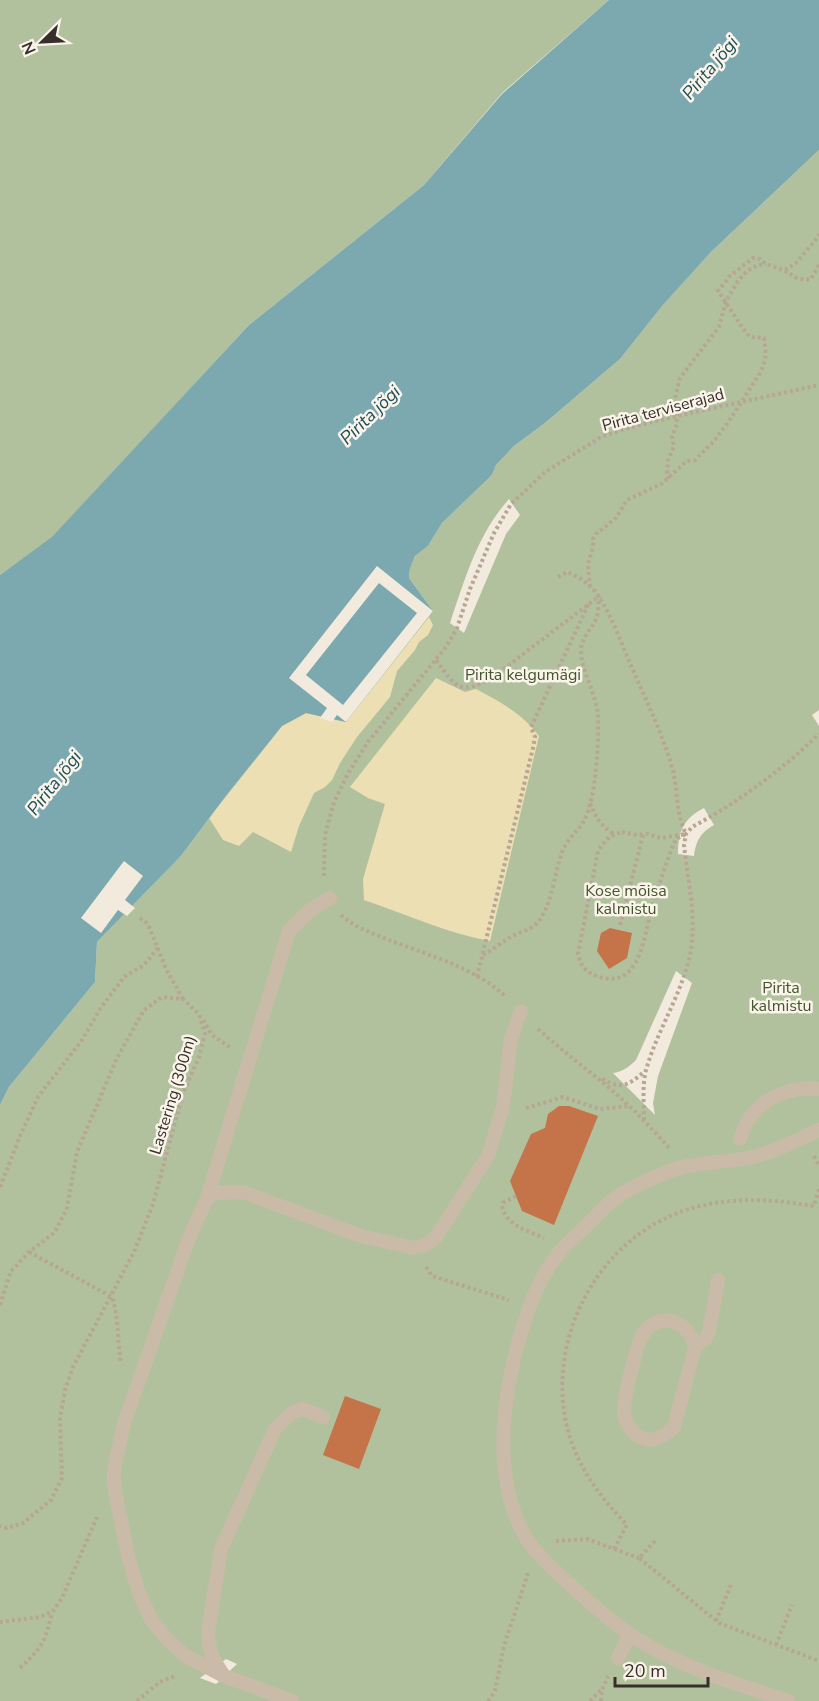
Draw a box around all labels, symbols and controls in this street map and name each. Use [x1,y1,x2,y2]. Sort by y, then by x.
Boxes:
north arrow [12,12,72,72]
water label: Pirita jõgi [676,31,744,105]
text: N [17,38,42,58]
water label: Pirita jõgi [334,380,406,450]
street label: Pirita terviserajad [599,383,727,437]
park label: Pirita kelgumägi [465,664,581,686]
water label: Pirita jõgi [21,745,87,820]
park label: Kose mõisa kalmistu [585,880,667,920]
park label: Pirita kalmistu [751,977,811,1017]
street label: Lastering (300m) [144,1033,202,1157]
scale bar [615,1650,708,1688]
text: 20 m [624,1659,666,1683]

